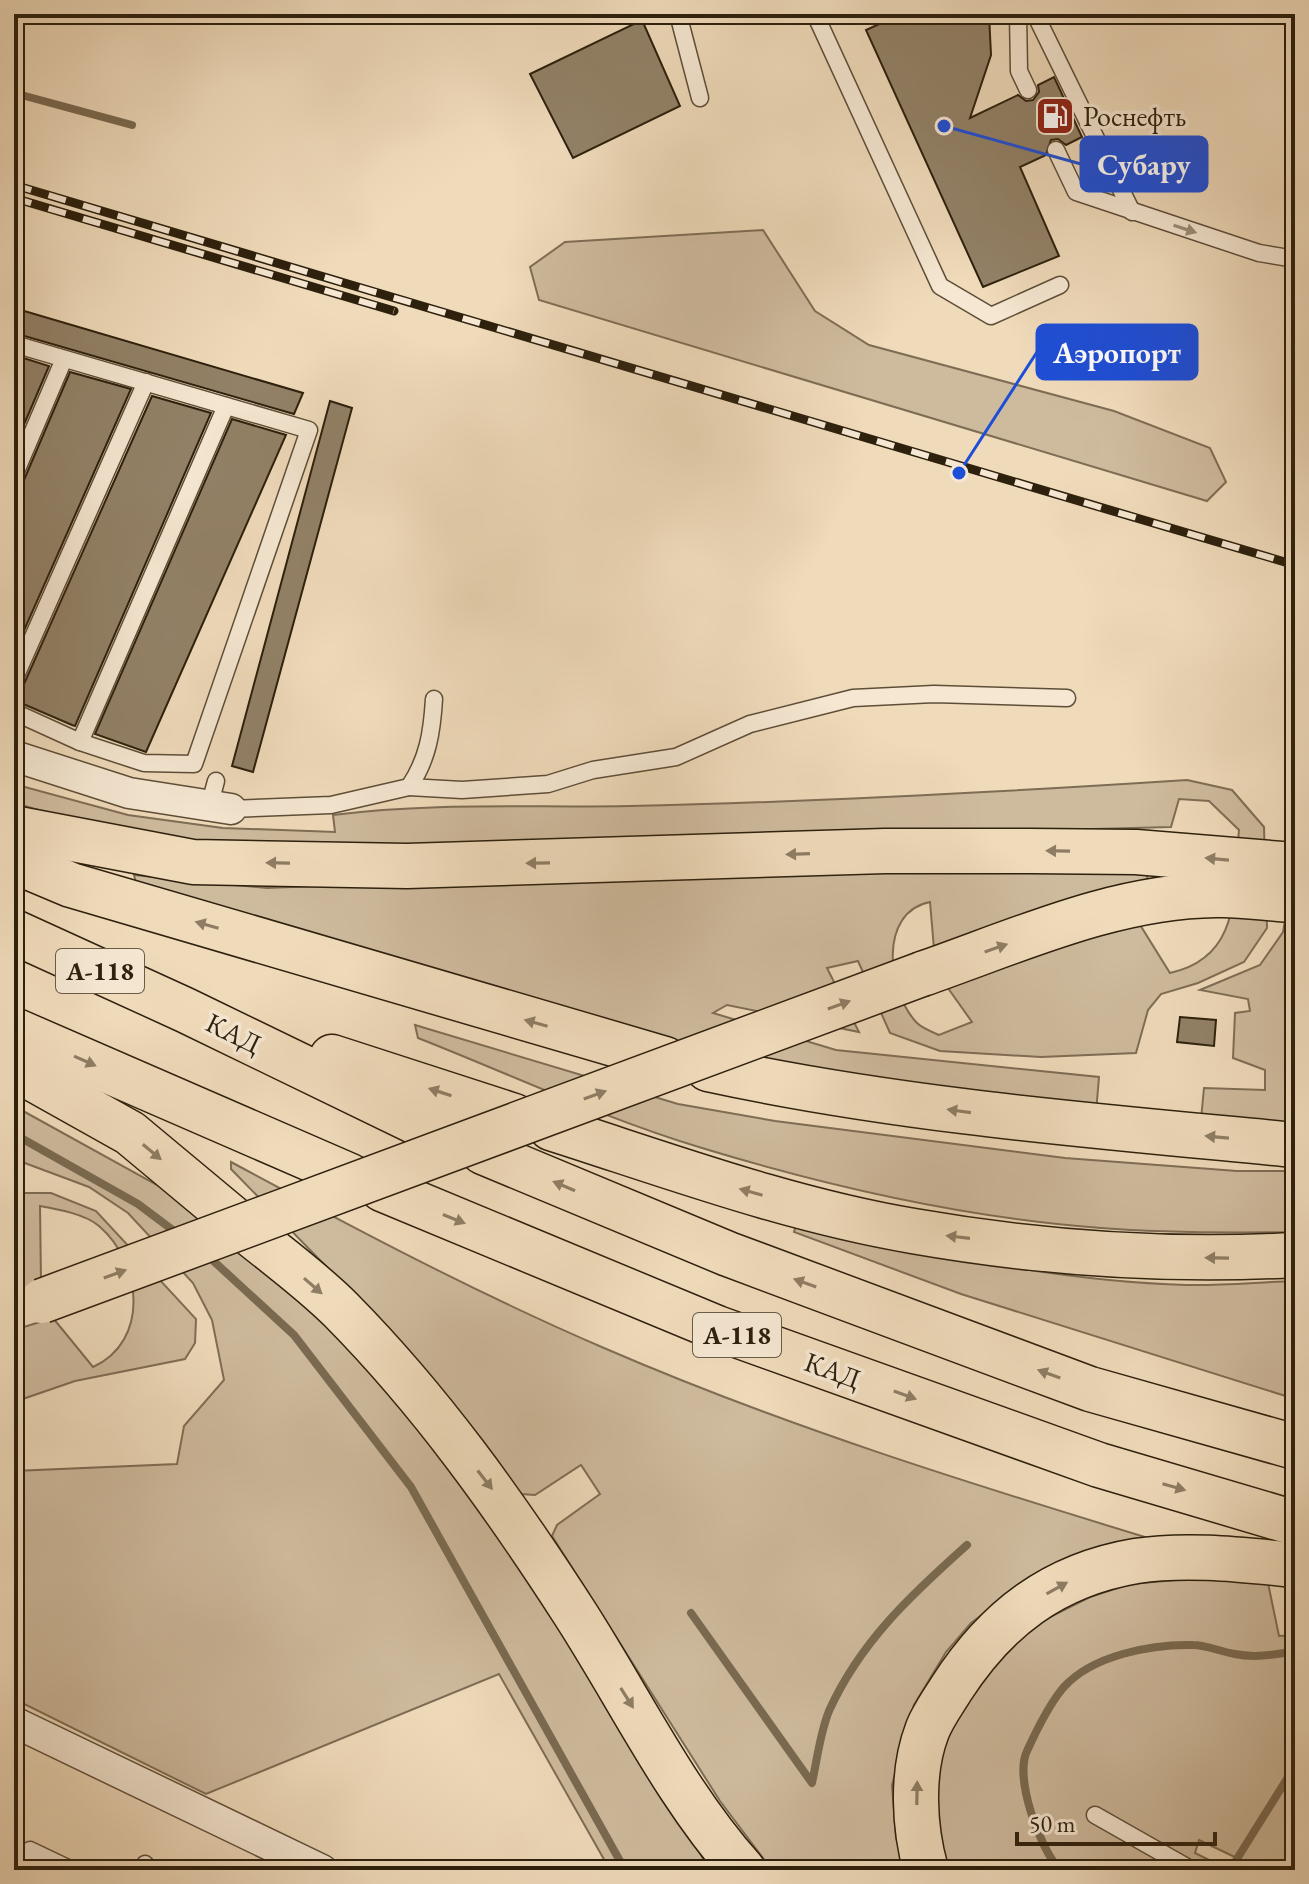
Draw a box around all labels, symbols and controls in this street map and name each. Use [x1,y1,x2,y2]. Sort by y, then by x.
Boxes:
fuel station icon: Роснефть [1034,95,1076,137]
place label: Роснефть [1083,98,1186,134]
callout: Субару [1081,137,1207,191]
text: Субару [1097,145,1191,184]
one-way arrow [1174,223,1198,236]
callout: Аэропорт [1037,325,1197,379]
text: Аэропорт [1052,333,1182,372]
one-way arrow [1045,845,1070,857]
one-way arrow [785,847,810,860]
one-way arrow [1204,852,1229,865]
one-way arrow [525,856,550,869]
one-way arrow [265,857,290,869]
one-way arrow [194,918,218,931]
one-way arrow [984,942,1008,954]
road number: А-118 [56,949,144,993]
one-way arrow [827,998,851,1011]
street label: КАД [200,1004,268,1062]
one-way arrow [524,1016,548,1029]
one-way arrow [74,1055,97,1068]
one-way arrow [427,1085,451,1098]
one-way arrow [583,1089,607,1101]
one-way arrow [946,1105,971,1118]
one-way arrow [1204,1131,1229,1144]
one-way arrow [142,1143,162,1160]
one-way arrow [552,1179,576,1192]
one-way arrow [738,1185,762,1198]
one-way arrow [442,1213,466,1226]
one-way arrow [945,1230,970,1243]
one-way arrow [1204,1252,1229,1264]
one-way arrow [104,1267,128,1280]
one-way arrow [793,1276,817,1289]
one-way arrow [303,1277,323,1294]
road number: А-118 [693,1313,781,1357]
street label: КАД [800,1343,866,1397]
one-way arrow [1037,1367,1061,1380]
one-way arrow [893,1389,917,1402]
one-way arrow [477,1470,493,1490]
one-way arrow [1162,1481,1186,1494]
one-way arrow [1045,1582,1068,1595]
one-way arrow [620,1687,634,1709]
one-way arrow [911,1780,924,1805]
scale bar [1017,1796,1215,1846]
text: 50 m [1029,1808,1076,1839]

